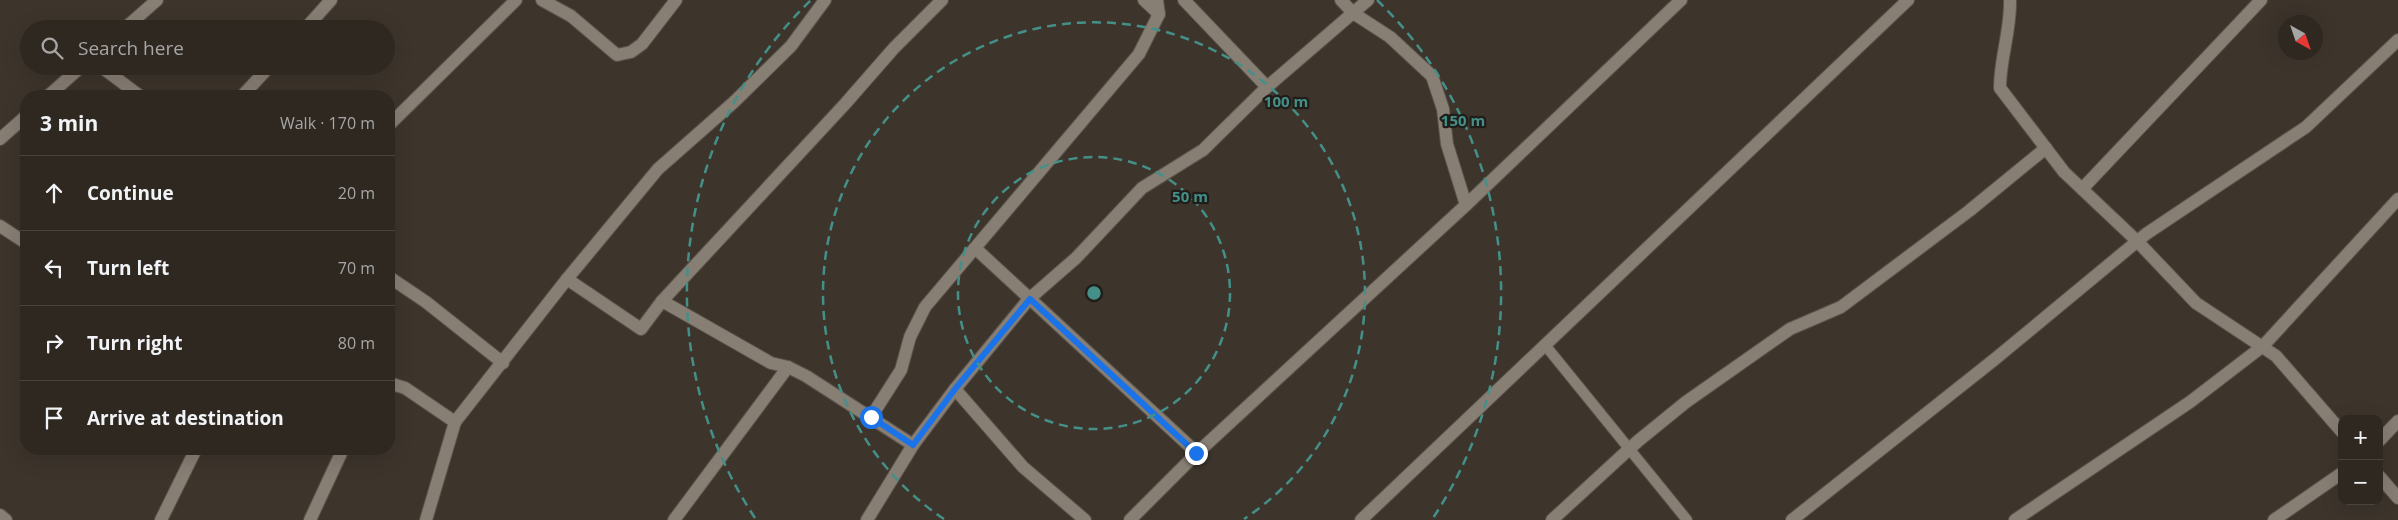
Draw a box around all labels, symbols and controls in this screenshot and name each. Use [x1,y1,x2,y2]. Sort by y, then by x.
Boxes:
north arrow [2278,15,2323,60]
search box [20,20,395,75]
icon: search [38,34,66,62]
text: Search here [78,35,184,61]
text: 100 m [1264,91,1308,111]
text: 3 min [40,109,98,137]
text: 150 m [1441,110,1485,130]
text: Walk · 170 m [280,112,375,134]
icon: ahead [40,179,68,207]
text: Continue [87,180,174,206]
text: 20 m [338,182,375,204]
text: 50 m [1172,186,1208,206]
icon: left [40,254,68,282]
text: Turn left [87,255,169,281]
text: 70 m [338,257,375,279]
centre of rings [1085,284,1103,302]
icon: right [40,329,68,357]
text: Turn right [87,330,182,356]
text: 80 m [338,332,375,354]
icon: arrive [40,404,68,432]
text: Arrive at destination [87,405,284,431]
route start [860,406,883,429]
map controls [2338,415,2383,505]
button: + [2338,415,2383,460]
route end [1185,442,1208,465]
button: − [2338,460,2383,505]

